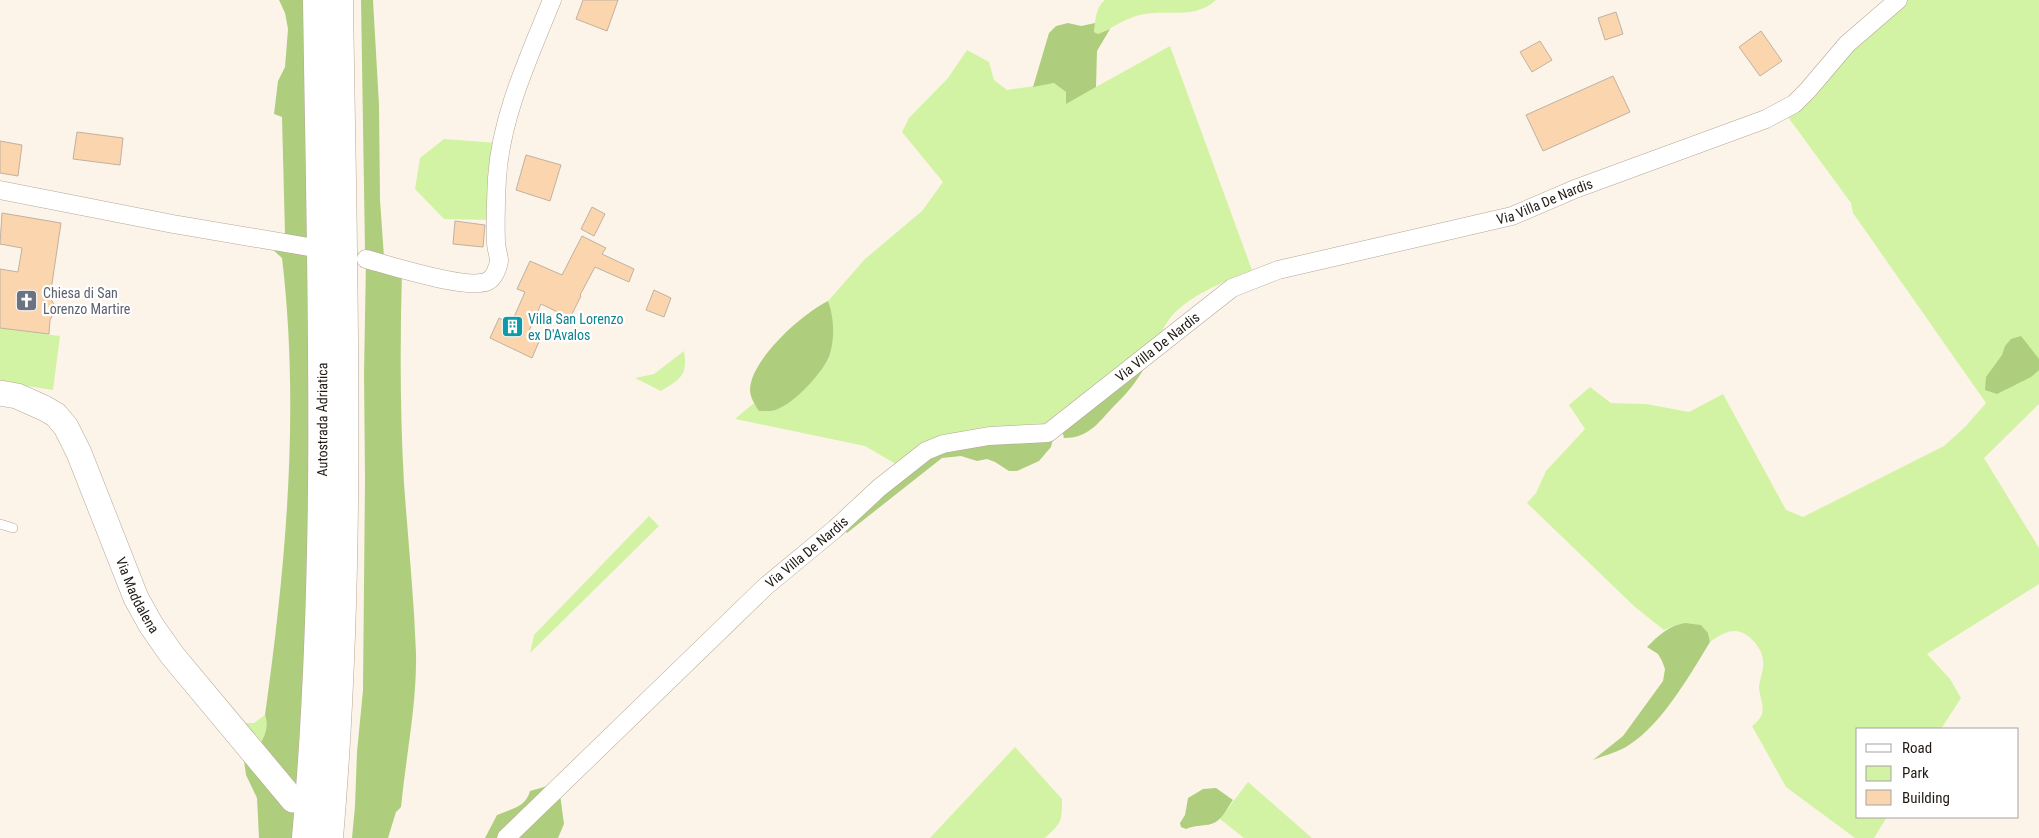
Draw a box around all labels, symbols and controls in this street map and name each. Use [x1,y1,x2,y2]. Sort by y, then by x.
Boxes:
street label: Via Villa De Nardis [1495,175,1595,227]
place label: Chiesa di San Lorenzo Martire [43,285,131,317]
church icon: Chiesa di San Lorenzo Martire [15,289,39,313]
street label: Via Villa De Nardis [1112,309,1203,385]
place label: Villa San Lorenzo ex D'Avalos [528,311,624,343]
building icon: Villa San Lorenzo ex D'Avalos [500,315,524,339]
street label: Autostrada Adriatica [314,363,330,476]
street label: Via Villa De Nardis [762,513,851,591]
street label: Via Maddalena [113,555,162,636]
legend [1856,728,2019,818]
text: Road [1902,739,1932,757]
text: Park [1902,764,1929,782]
text: Building [1902,789,1950,807]

